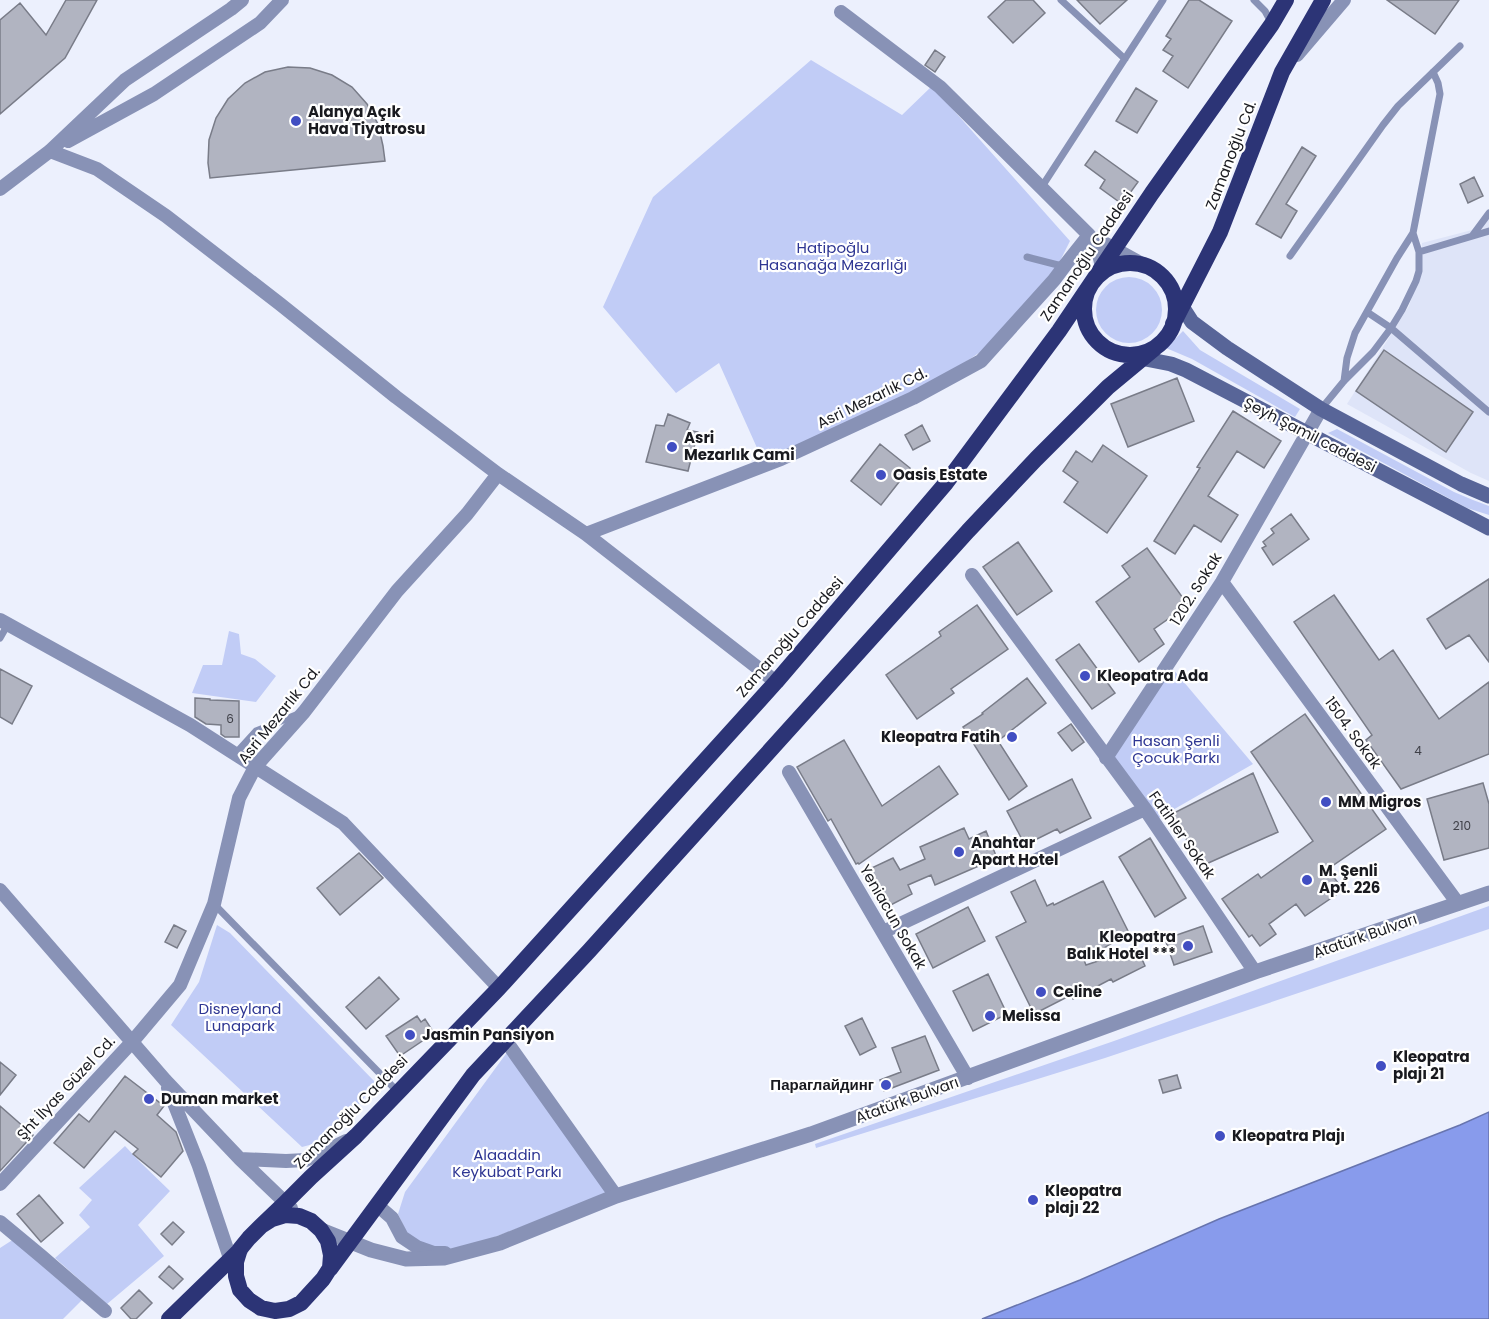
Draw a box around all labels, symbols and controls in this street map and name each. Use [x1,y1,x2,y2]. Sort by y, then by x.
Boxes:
street label: Zamanoğlu Cd. [1200,97,1261,212]
place label: Alanya Açık Hava Tiyatrosu [308,101,425,139]
marker: Alanya Açık Hava Tiyatrosu [289,114,303,128]
street label: Zamanoğlu Caddesi [1035,186,1138,325]
park label: Hatipoğlu Hasanağa Mezarlığı [759,237,907,275]
street label: Asri Mezarlık Cd. [813,362,930,433]
street label: Şeyh Şamil caddesi [1240,392,1380,477]
place label: Asri Mezarlık Cami [684,427,795,465]
marker: Asri Mezarlık Cami [665,440,679,454]
place label: Oasis Estate [893,464,987,485]
marker: Oasis Estate [874,468,888,482]
street label: 1202. Sokak [1165,548,1227,629]
street label: Zamanoğlu Caddesi [731,572,848,701]
street label: Asri Mezarlık Cd. [233,661,325,768]
place label: Kleopatra Ada [1097,665,1208,686]
marker: Kleopatra Ada [1078,669,1092,683]
street label: 1504. Sokak [1320,692,1387,773]
house number: 6 [226,710,234,727]
place label: Kleopatra Fatih [881,726,1000,747]
marker: Kleopatra Fatih [1005,730,1019,744]
park label: Hasan Şenli Çocuk Parkı [1132,730,1220,768]
house number: 4 [1414,742,1422,759]
street label: Fatihler Sokak [1144,786,1221,883]
place label: MM Migros [1338,791,1421,812]
marker: MM Migros [1319,795,1333,809]
house number: 210 [1453,817,1471,834]
place label: Anahtar Apart Hotel [971,832,1058,870]
marker: Anahtar Apart Hotel [952,845,966,859]
street label: Yeniacun Sokak [855,860,932,973]
place label: M. Şenli Apt. 226 [1319,860,1380,898]
marker: M. Şenli Apt. 226 [1300,873,1314,887]
street label: Atatürk Bulvarı [1310,908,1420,963]
place label: Kleopatra Balık Hotel *** [1067,926,1176,964]
marker: Kleopatra Balık Hotel *** [1181,939,1195,953]
place label: Celine [1053,981,1102,1002]
marker: Celine [1034,985,1048,999]
park label: Disneyland Lunapark [198,998,282,1036]
place label: Melissa [1002,1005,1061,1026]
marker: Melissa [983,1009,997,1023]
place label: Jasmin Pansiyon [422,1024,554,1045]
marker: Jasmin Pansiyon [403,1028,417,1042]
street label: Şht İlyas Güzel Cd. [12,1031,120,1144]
place label: Kleopatra plajı 21 [1393,1046,1470,1084]
street label: Zamanoğlu Caddesi [289,1050,412,1173]
marker: Kleopatra plajı 21 [1374,1059,1388,1073]
street label: Atatürk Bulvarı [852,1071,961,1128]
place label: Параглайдинг [770,1074,874,1095]
marker: Параглайдинг [879,1078,893,1092]
place label: Duman market [161,1088,278,1109]
marker: Duman market [142,1092,156,1106]
place label: Kleopatra Plajı [1232,1125,1345,1146]
marker: Kleopatra Plajı [1213,1129,1227,1143]
park label: Alaaddin Keykubat Parkı [452,1144,562,1182]
place label: Kleopatra plajı 22 [1045,1180,1122,1218]
marker: Kleopatra plajı 22 [1026,1193,1040,1207]

